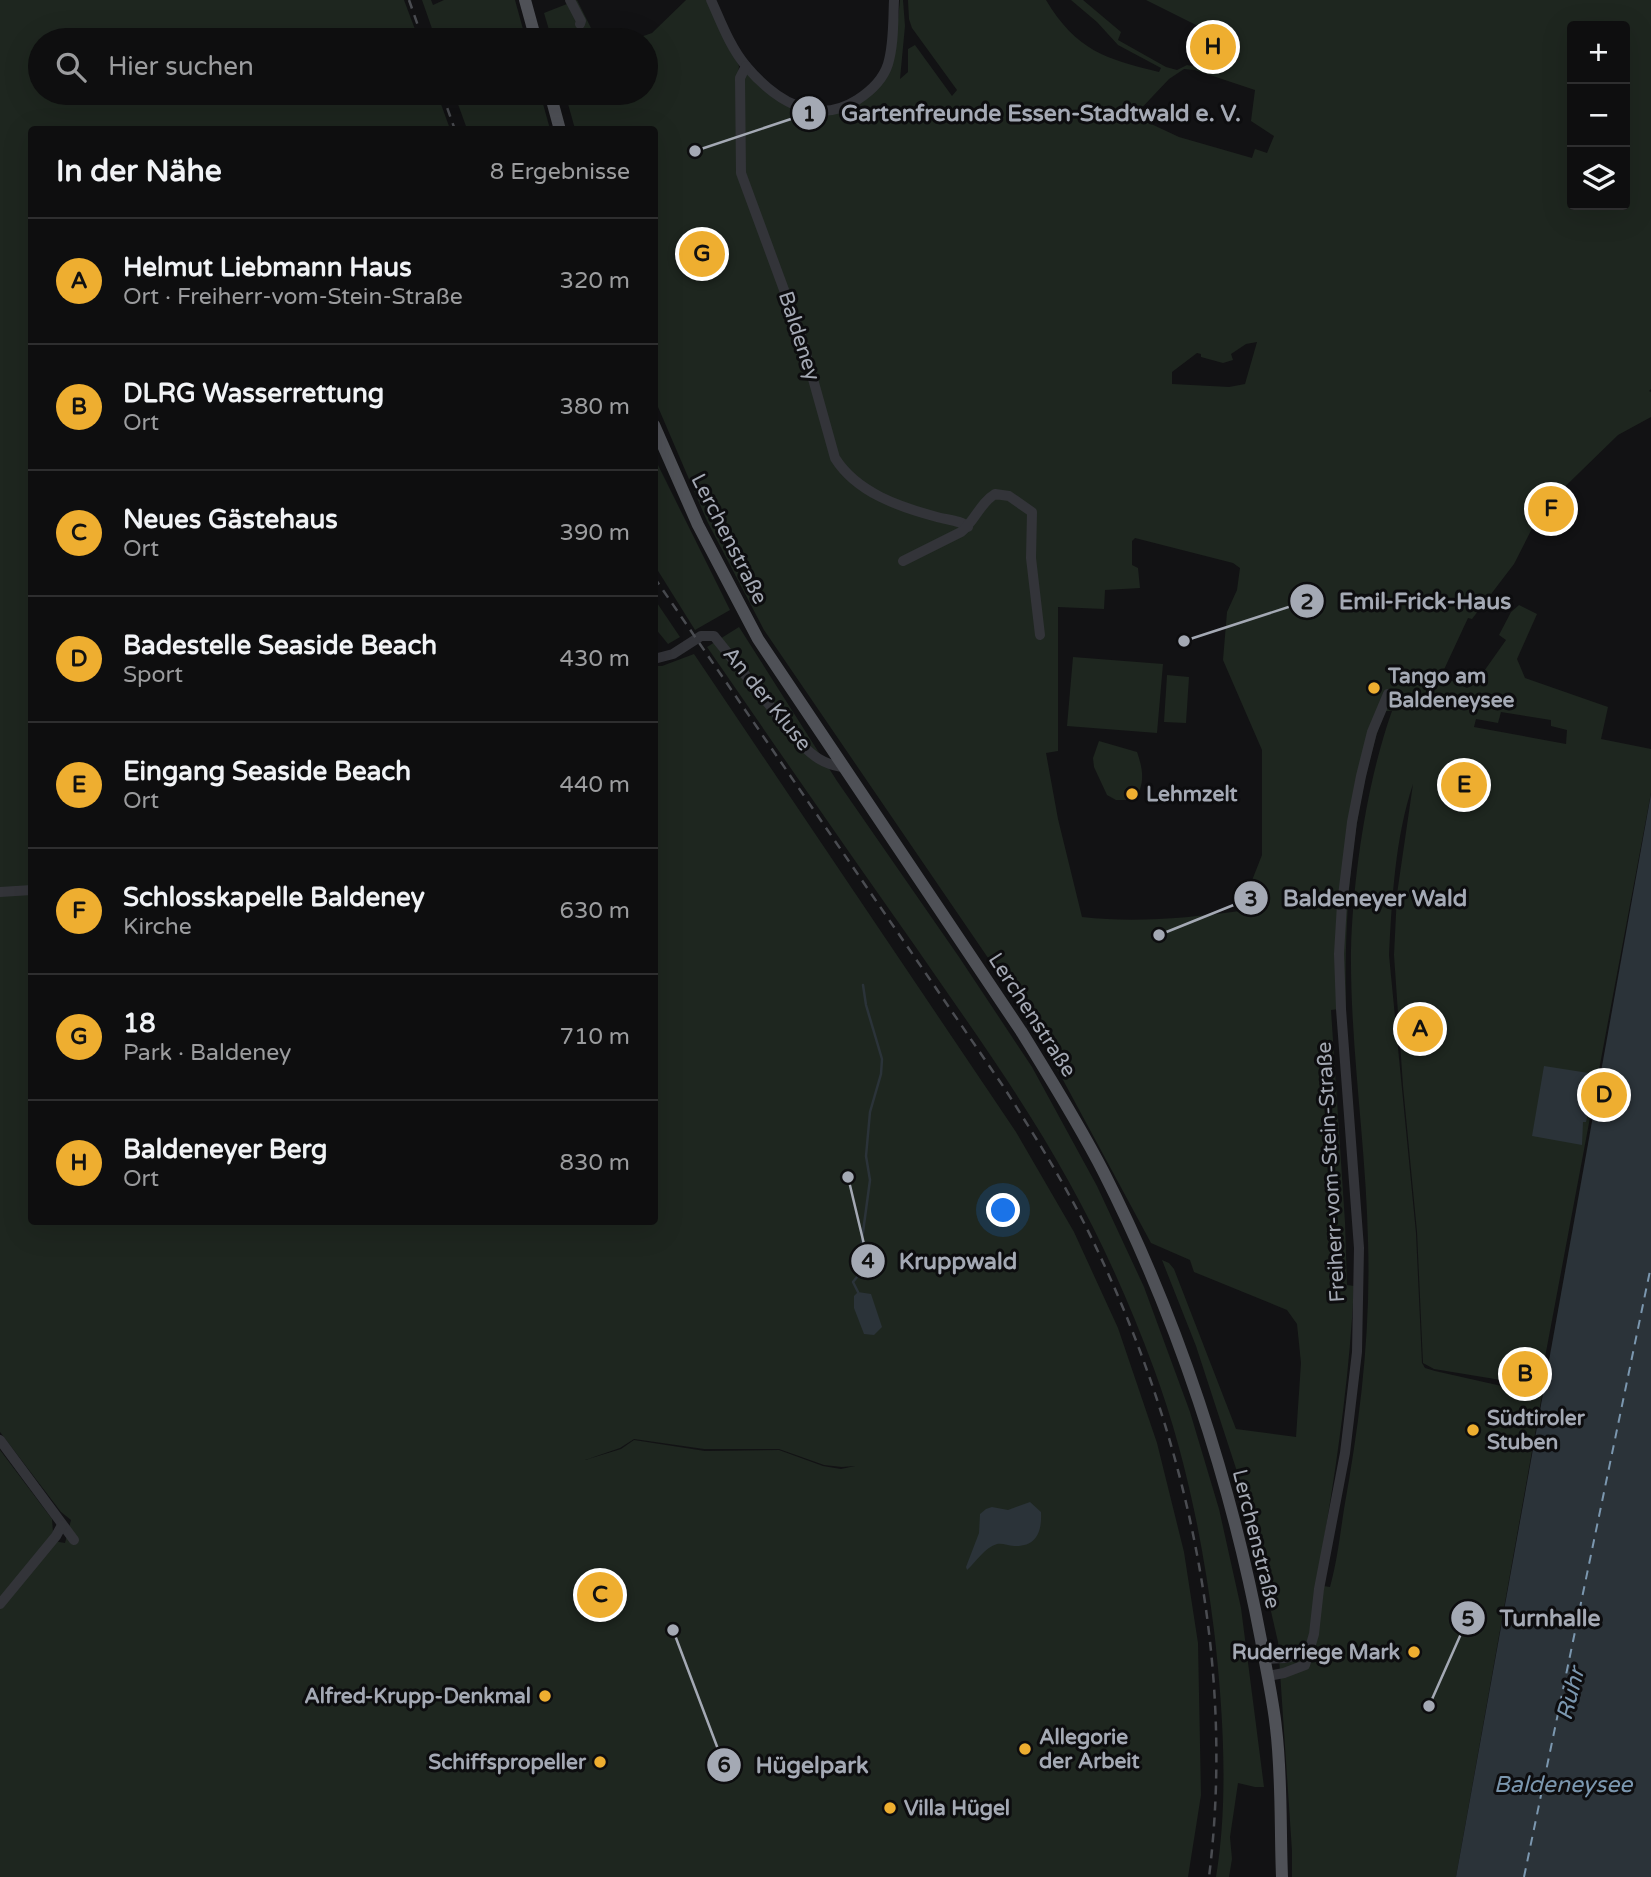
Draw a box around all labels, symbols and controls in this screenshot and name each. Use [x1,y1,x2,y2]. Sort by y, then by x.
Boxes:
pin: H [1190,21,1236,73]
map controls [1567,21,1630,210]
button: + [1567,21,1630,84]
search box [28,28,658,105]
icon: search [52,48,90,86]
text: Hier suchen [108,51,254,82]
button: − [1567,84,1630,147]
callout: Gartenfreunde Essen-Stadtwald e. V. [792,91,1255,135]
text: Gartenfreunde Essen-Stadtwald e. V. [841,100,1241,128]
text: 1 [802,102,816,127]
button: layers [1567,147,1630,210]
text: In der Nähe [56,153,222,190]
text: 8 Ergebnisse [490,158,630,186]
pin: G [679,228,725,280]
text: Helmut Liebmann Haus [123,252,412,283]
text: A [70,267,88,295]
text: 320 m [560,267,630,295]
text: Ort · Freiherr-vom-Stein-Straße [123,283,463,311]
street label: Baldeney [773,288,825,384]
text: DLRG Wasserrettung [123,378,384,409]
text: B [71,393,87,421]
text: 380 m [560,393,630,421]
text: Ort [123,409,159,437]
street label: Lerchenstraße [685,470,773,608]
pin: F [1528,483,1574,535]
text: Neues Gästehaus [123,504,338,535]
text: C [71,519,87,547]
text: 390 m [560,519,630,547]
text: Ort [123,535,159,563]
callout: Emil-Frick-Haus [1289,579,1525,623]
text: Emil-Frick-Haus [1339,588,1511,616]
text: 2 [1300,590,1314,615]
text: Badestelle Seaside Beach [123,630,437,661]
street label: An der Kluse [717,642,817,756]
text: D [70,645,88,673]
text: 430 m [560,645,630,673]
text: Sport [123,661,183,689]
place label: Tango am Baldeneysee [1387,664,1515,713]
marker: Tango am Baldeneysee [1366,680,1382,696]
text: Eingang Seaside Beach [123,756,411,787]
pin: E [1441,759,1487,811]
text: E [72,771,86,799]
text: 440 m [560,771,630,799]
place label: Lehmzelt [1146,782,1238,807]
marker: Lehmzelt [1124,786,1140,802]
text: Ort [123,787,159,815]
callout: Baldeneyer Wald [1234,876,1482,920]
text: Schlosskapelle Baldeney [123,882,425,913]
text: Baldeneyer Wald [1283,885,1467,913]
text: 3 [1244,887,1258,912]
text: F [72,897,86,925]
text: 630 m [560,897,630,925]
text: Kirche [123,913,192,941]
street label: Lerchenstraße [983,948,1081,1082]
pin: A [1397,1003,1443,1055]
text: 18 [123,1008,156,1039]
text: G [70,1023,88,1051]
text: 710 m [560,1023,630,1051]
text: Park · Baldeney [123,1039,291,1067]
street label: Freiherr-vom-Stein-Straße [1312,1041,1350,1303]
pin: D [1581,1069,1627,1121]
text: Baldeneyer Berg [123,1134,327,1165]
text: H [70,1149,88,1177]
text: 830 m [560,1149,630,1177]
text: Ort [123,1165,159,1193]
your location [986,1193,1020,1227]
callout: Kruppwald [850,1239,1031,1283]
text: Kruppwald [899,1248,1017,1276]
text: 4 [861,1249,875,1274]
pin: B [1502,1348,1548,1400]
place label: Südtiroler Stuben [1487,1406,1586,1455]
marker: Südtiroler Stuben [1465,1422,1481,1438]
street label: Lerchenstraße [1227,1467,1285,1611]
pin: C [577,1569,623,1621]
callout: Turnhalle [1451,1596,1615,1640]
text: Turnhalle [1499,1605,1600,1633]
text: 5 [1461,1607,1475,1632]
place label: Ruderriege Mark [1232,1640,1401,1665]
marker: Ruderriege Mark [1406,1644,1422,1660]
water label: Ruhr [1551,1662,1592,1723]
place label: Alfred-Krupp-Denkmal [304,1684,531,1709]
marker: Alfred-Krupp-Denkmal [537,1688,553,1704]
place label: Allegorie der Arbeit [1039,1725,1140,1774]
marker: Allegorie der Arbeit [1017,1741,1033,1757]
callout: Hügelpark [707,1743,883,1787]
place label: Schiffspropeller [428,1750,587,1775]
text: Hügelpark [755,1752,869,1780]
text: 6 [717,1753,731,1778]
marker: Schiffspropeller [592,1754,608,1770]
water label: Baldeneysee [1494,1771,1634,1799]
place label: Villa Hügel [904,1796,1010,1821]
marker: Villa Hügel [882,1800,898,1816]

